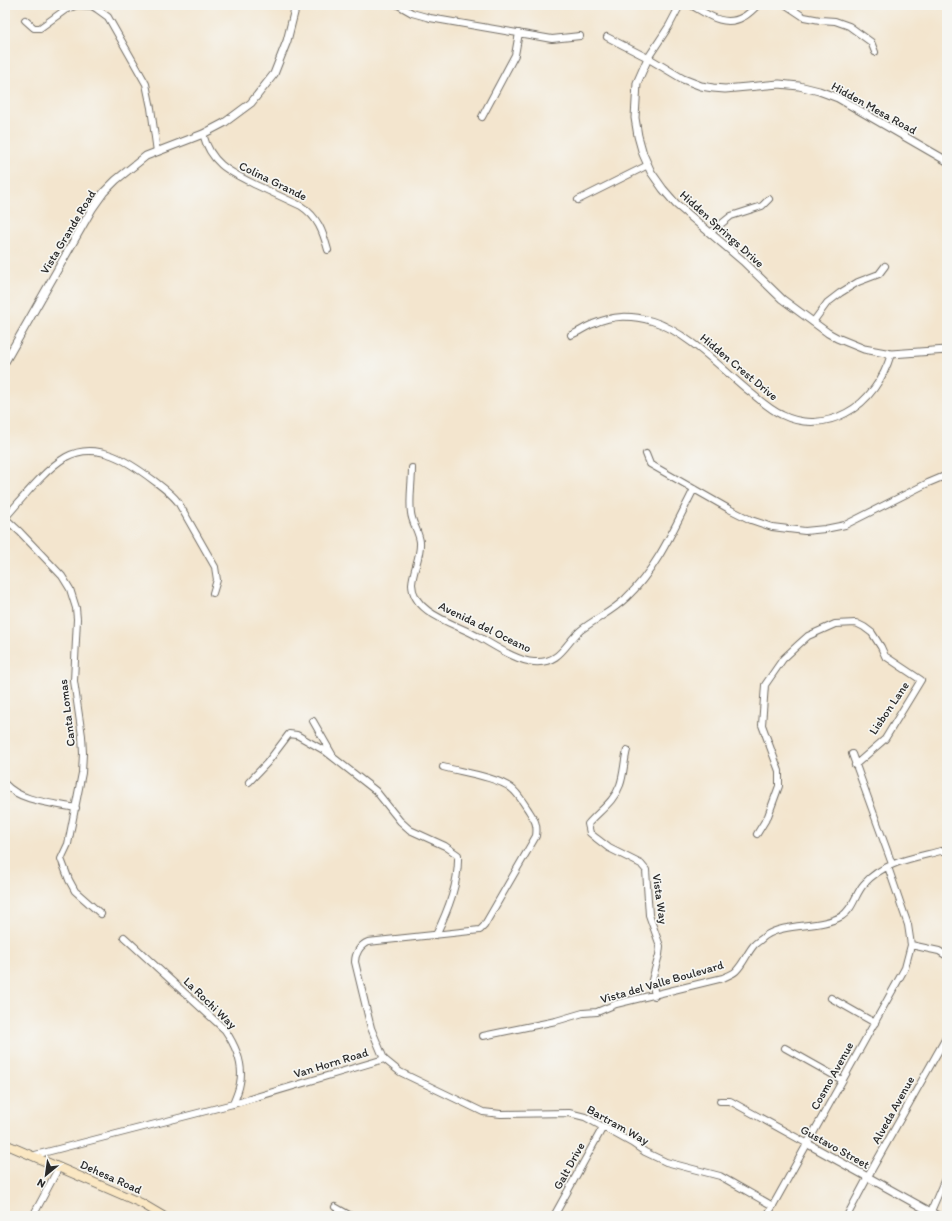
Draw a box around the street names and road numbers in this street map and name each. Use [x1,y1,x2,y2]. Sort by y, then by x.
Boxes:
street label: Hidden Mesa Road [829,79,920,138]
street label: Colina Grande [237,159,310,204]
street label: Vista Grande Road [37,187,99,277]
street label: Hidden Springs Drive [677,188,767,271]
street label: Hidden Crest Drive [697,330,781,404]
street label: Avenida del Oceano [436,599,534,655]
street label: Canta Lomas [56,679,78,747]
street label: Lisbon Lane [866,679,912,737]
street label: Vista Way [650,873,671,925]
street label: Vista del Valle Boulevard [599,958,726,1006]
street label: La Rochi Way [181,974,240,1032]
street label: Cosmo Avenue [808,1039,857,1113]
street label: Van Horn Road [292,1045,370,1081]
street label: Alveda Avenue [869,1074,917,1146]
street label: Bartram Way [585,1102,652,1148]
street label: Gustavo Street [798,1122,872,1172]
street label: Galt Drive [550,1140,588,1192]
street label: Dehesa Road [78,1157,144,1197]

